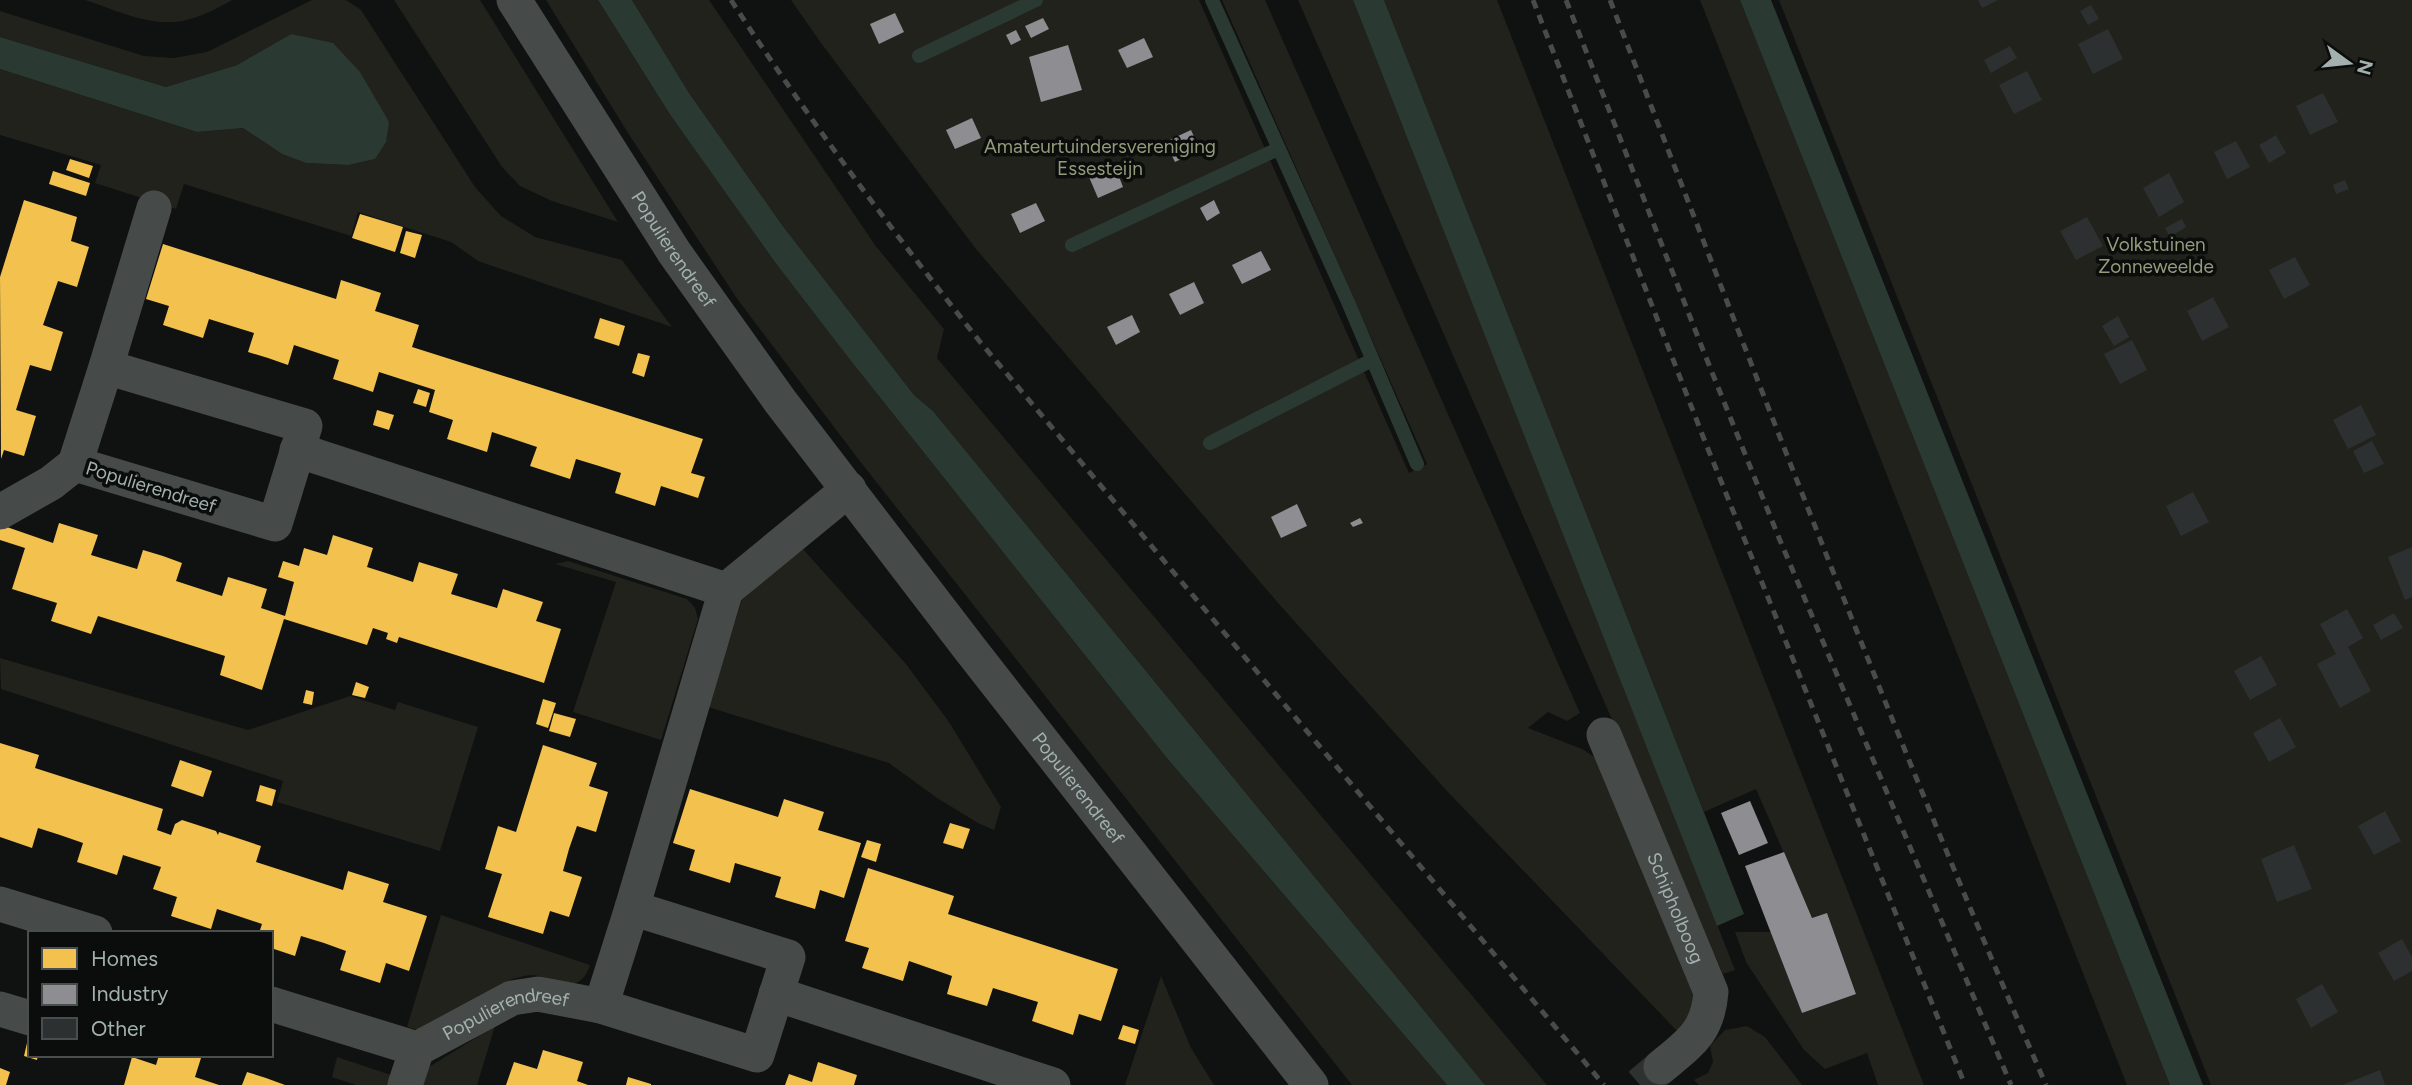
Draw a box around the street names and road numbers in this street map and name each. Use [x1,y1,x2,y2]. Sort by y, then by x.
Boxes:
street label: Populierendreef [627,187,721,312]
street label: Populierendreef [83,456,219,518]
street label: Populierendreef [1028,727,1129,848]
street label: Schipholboog [1643,849,1709,967]
street label: Populierendreef [438,982,571,1045]

